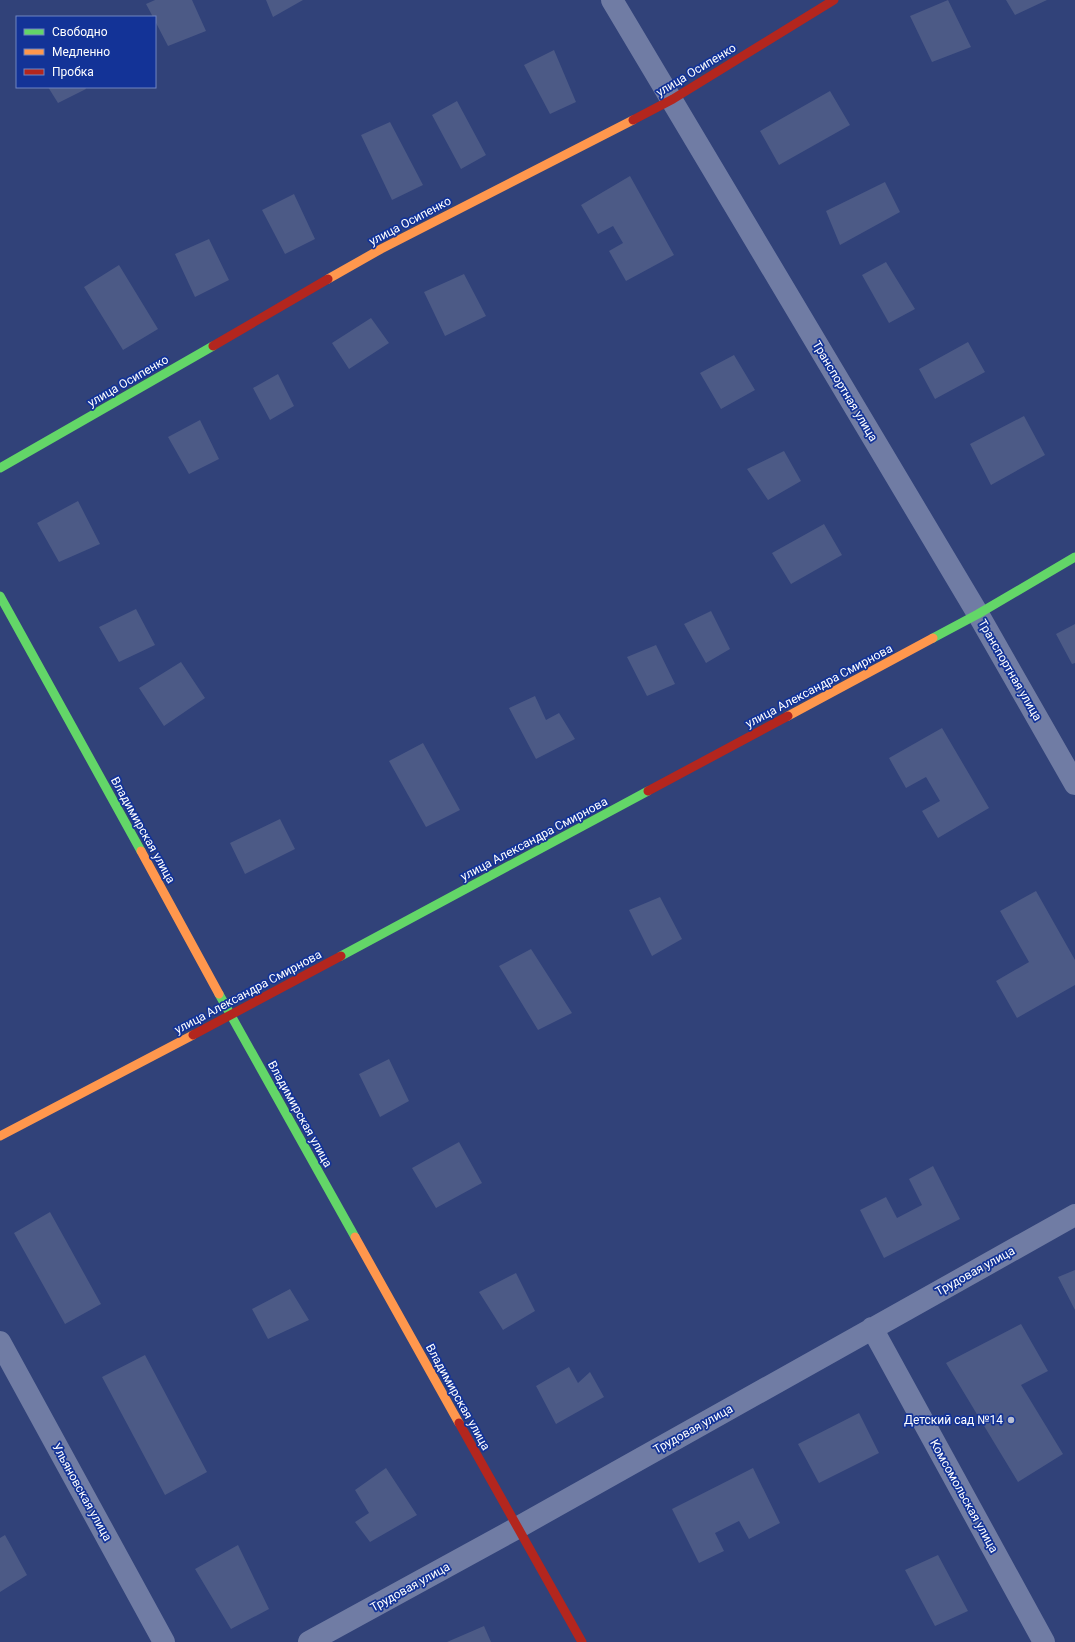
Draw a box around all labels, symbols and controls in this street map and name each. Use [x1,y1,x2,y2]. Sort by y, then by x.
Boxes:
legend [16,16,156,88]
text: Свободно [52,25,108,39]
street label: улица Осипенко [653,41,739,99]
text: Медленно [52,45,110,59]
text: Пробка [52,65,94,79]
street label: улица Осипенко [367,193,454,248]
street label: Транспортная улица [809,338,881,444]
street label: улица Осипенко [85,352,171,410]
street label: Транспортная улица [975,617,1045,723]
street label: улица Александра Смирнова [743,641,895,731]
street label: Владимирская улица [108,774,178,886]
street label: улица Александра Смирнова [458,794,610,884]
street label: улица Александра Смирнова [172,947,324,1037]
street label: Владимирская улица [265,1058,335,1170]
street label: Трудовая улица [933,1243,1017,1299]
street label: Владимирская улица [423,1341,493,1453]
street label: Трудовая улица [651,1401,735,1457]
place label: Детский сад №14 [904,1413,1003,1427]
marker: Детский сад №14 [1006,1415,1016,1425]
street label: Комсомольская улица [927,1437,1001,1555]
street label: Ульяновская улица [49,1441,115,1543]
street label: Трудовая улица [368,1559,452,1615]

